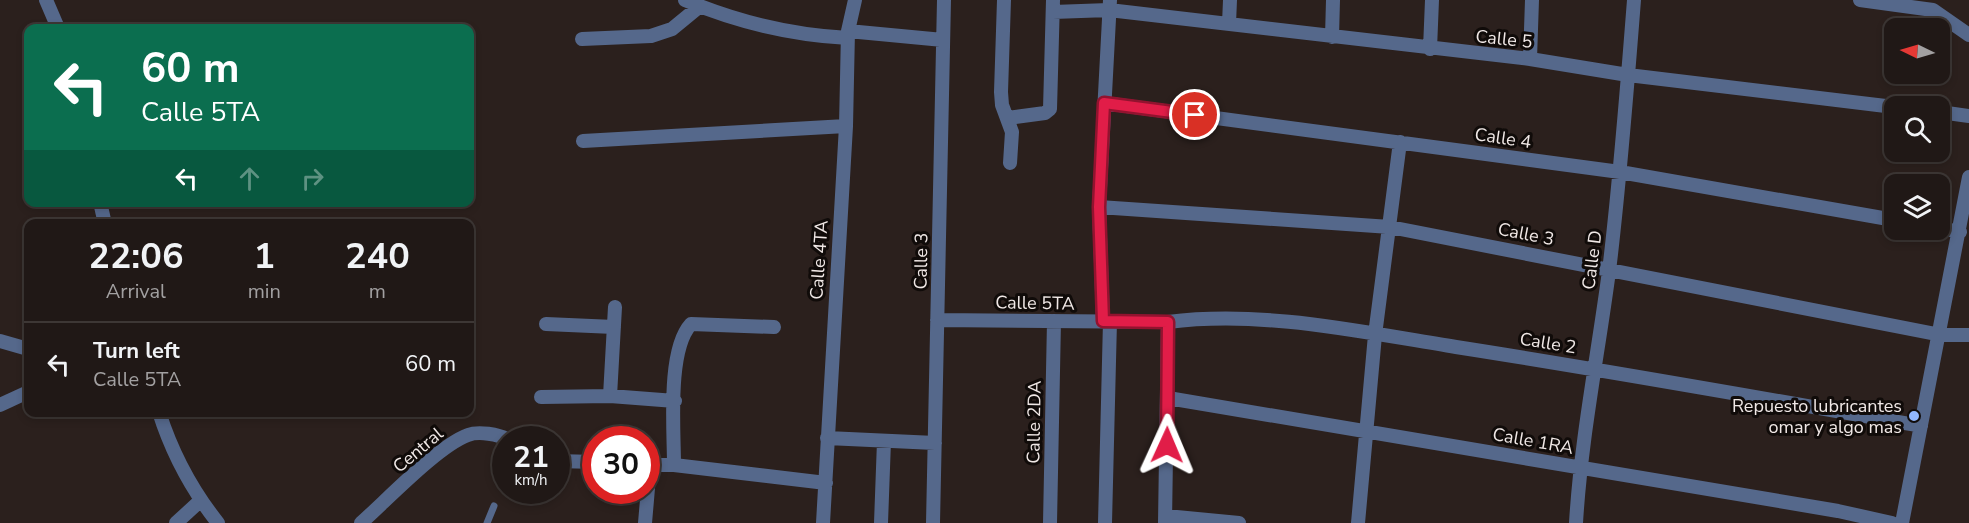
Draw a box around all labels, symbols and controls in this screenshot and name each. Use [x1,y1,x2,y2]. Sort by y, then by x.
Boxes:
north arrow [1884,18,1950,84]
map controls [1884,18,1950,240]
street label: Calle 5 [1474,24,1534,54]
text: 60 m [141,40,240,97]
icon: left [42,48,120,126]
pin [1169,89,1220,140]
text: Calle 5TA [141,94,260,131]
button: search [1884,96,1950,162]
icon: arrive [1178,98,1211,131]
street label: Calle 4 [1473,122,1533,154]
icon: left [170,162,203,195]
icon: ahead [233,162,266,195]
icon: right [296,162,329,195]
button: layers [1884,174,1950,240]
street label: Calle 3 [1496,217,1556,251]
street label: Calle 4TA [804,220,834,300]
street label: Calle D [1576,229,1608,291]
text: 22:06 [88,232,184,281]
text: 1 [253,232,275,281]
text: 240 [345,232,410,281]
street label: Calle 3 [909,232,933,290]
text: Arrival [106,278,166,305]
text: min [248,278,281,305]
text: m [369,278,386,305]
street label: Calle 5TA [995,290,1075,316]
street label: Calle 2 [1518,327,1578,359]
text: Turn left [93,336,180,366]
icon: left [42,348,75,381]
text: 60 m [405,349,456,379]
text: Calle 5TA [93,366,181,393]
street label: Calle 2DA [1021,380,1047,464]
place label: Repuesto lubricantes omar y algo mas [1732,394,1902,439]
marker: Repuesto lubricantes omar y algo mas [1907,409,1921,423]
position arrow [1135,413,1199,477]
street label: Central [388,421,449,478]
street label: Calle 1RA [1491,422,1575,460]
speed limit sign: 30 [582,426,660,504]
text: 21 [513,437,549,478]
text: km/h [514,470,548,490]

